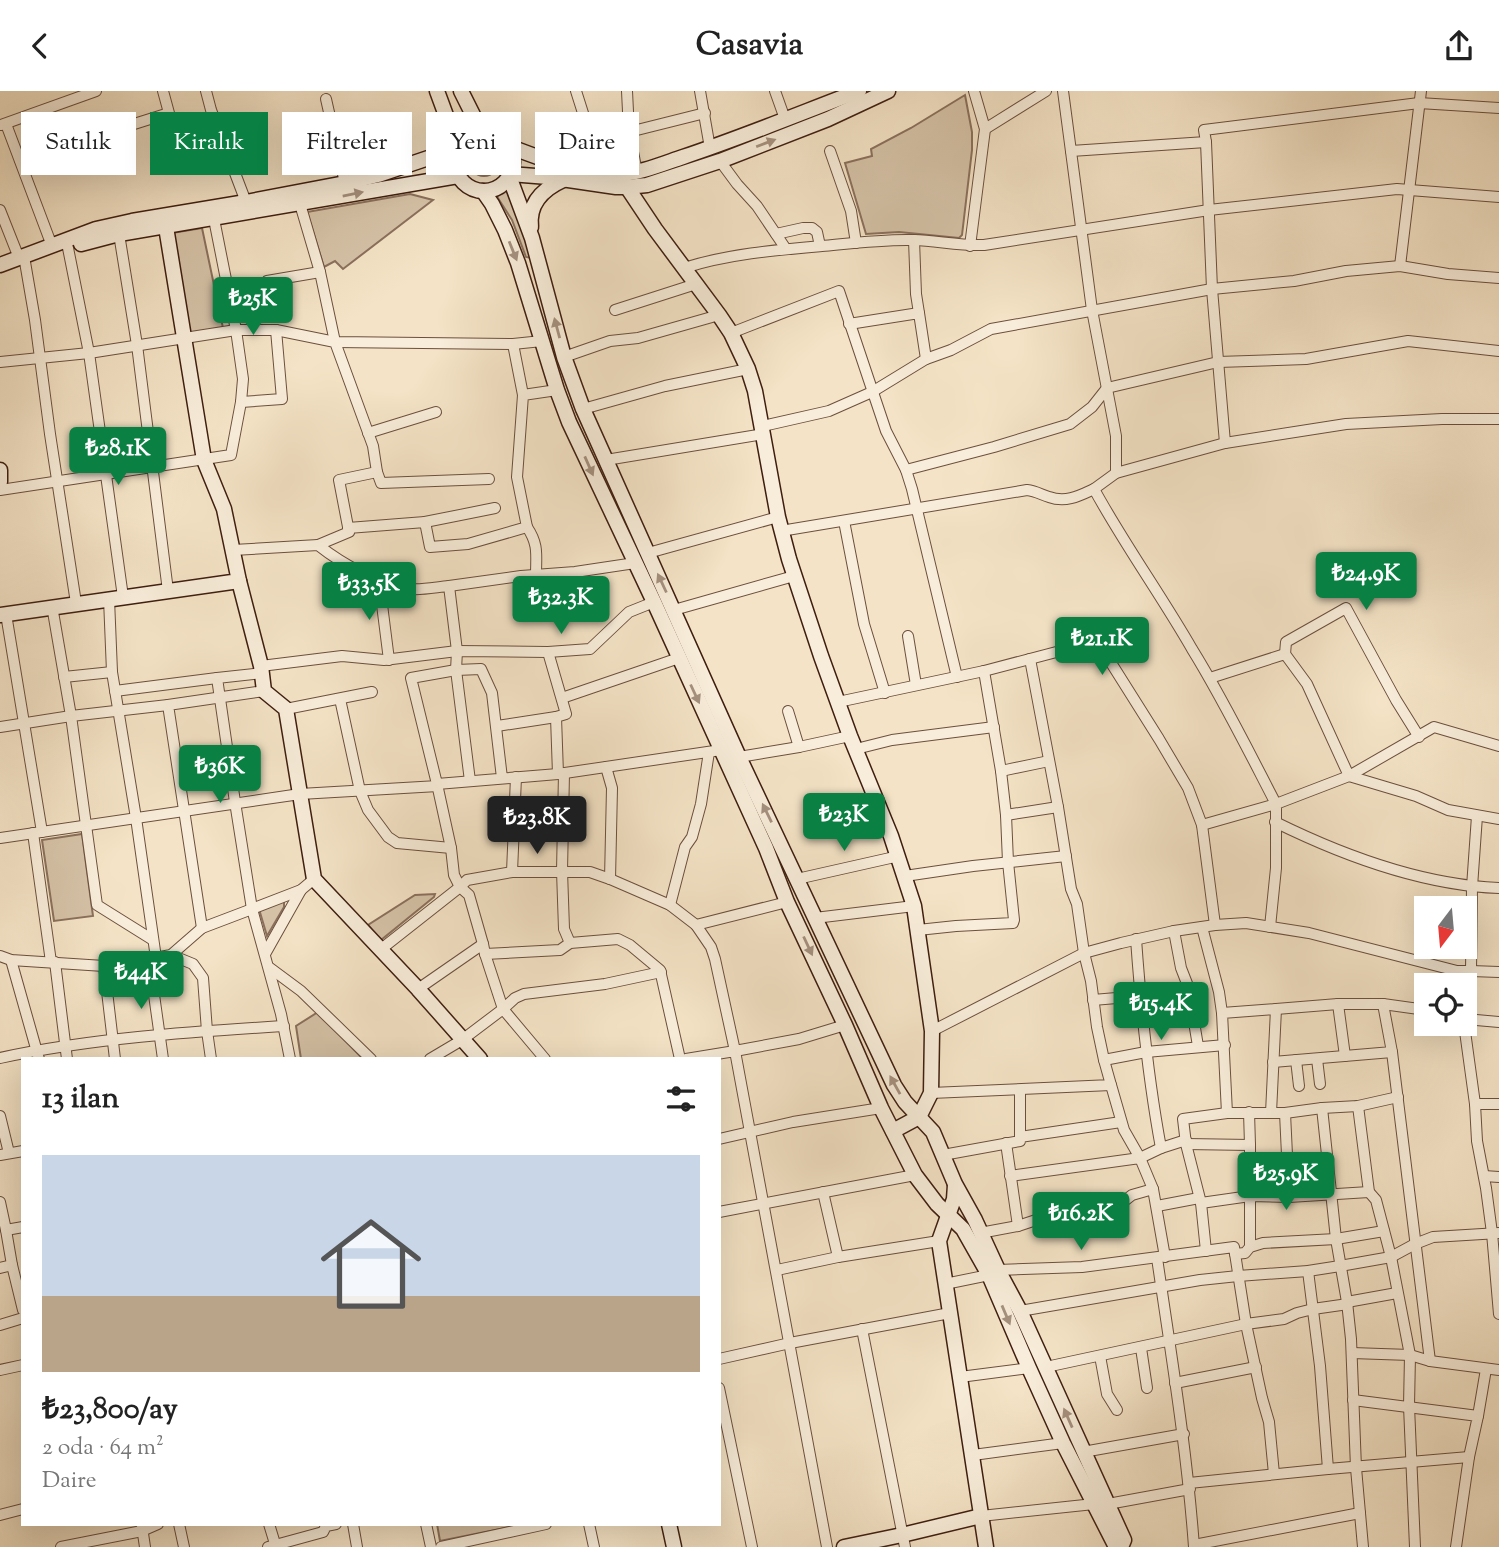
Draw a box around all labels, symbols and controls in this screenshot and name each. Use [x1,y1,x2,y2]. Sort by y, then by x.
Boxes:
text: Casavia [696,23,803,69]
icon: back [21,27,59,65]
icon: share [1440,27,1478,65]
chip: Satılık [21,112,136,175]
chip: Kiralık [150,112,268,175]
chip: Filtreler [282,112,412,175]
chip: Yeni [426,112,521,175]
chip: Daire [535,112,639,175]
one-way arrow [756,138,777,149]
one-way arrow [342,189,364,200]
one-way arrow [508,241,519,262]
pin: ₺25K [212,278,294,337]
text: ₺25K [229,283,277,316]
one-way arrow [551,318,561,339]
pin: ₺28.1K [61,427,175,487]
text: ₺28.1K [85,433,151,466]
one-way arrow [584,455,595,476]
pin: ₺24.9K [1309,553,1423,612]
text: ₺24.9K [1332,558,1400,591]
pin: ₺33.5K [312,563,426,622]
text: ₺33.5K [338,568,400,601]
one-way arrow [656,573,667,594]
pin: ₺32.3K [504,577,618,636]
text: ₺32.3K [529,582,593,615]
pin: ₺21.1K [1045,617,1159,677]
text: ₺21.1K [1071,623,1133,656]
one-way arrow [689,684,701,704]
pin: ₺36K [179,745,261,805]
text: ₺36K [195,751,245,784]
pin: ₺23K [803,793,885,853]
pin: ₺23.8K [480,797,594,856]
text: ₺23K [819,799,869,832]
text: ₺23.8K [503,802,571,835]
one-way arrow [761,803,772,823]
north arrow [1414,896,1477,959]
map controls [1414,896,1477,1036]
one-way arrow [802,936,814,956]
pin: ₺44K [100,951,182,1011]
text: ₺44K [115,957,168,990]
button: locate [1414,973,1477,1036]
pin: ₺15.4K [1104,983,1218,1042]
text: ₺15.4K [1130,988,1192,1021]
one-way arrow [889,1075,901,1095]
text: 13 ilan [42,1078,119,1121]
icon: filters [662,1080,700,1118]
pin: ₺25.9K [1229,1153,1343,1212]
text: ₺25.9K [1254,1158,1318,1191]
pin: ₺16.2K [1024,1193,1138,1252]
text: ₺16.2K [1048,1198,1114,1231]
icon: home [308,1201,434,1327]
one-way arrow [1001,1304,1012,1325]
text: ₺23,800/ay [42,1389,178,1432]
one-way arrow [1062,1408,1074,1428]
text: 2 oda · 64 m² [42,1432,164,1465]
text: Daire [42,1465,97,1498]

